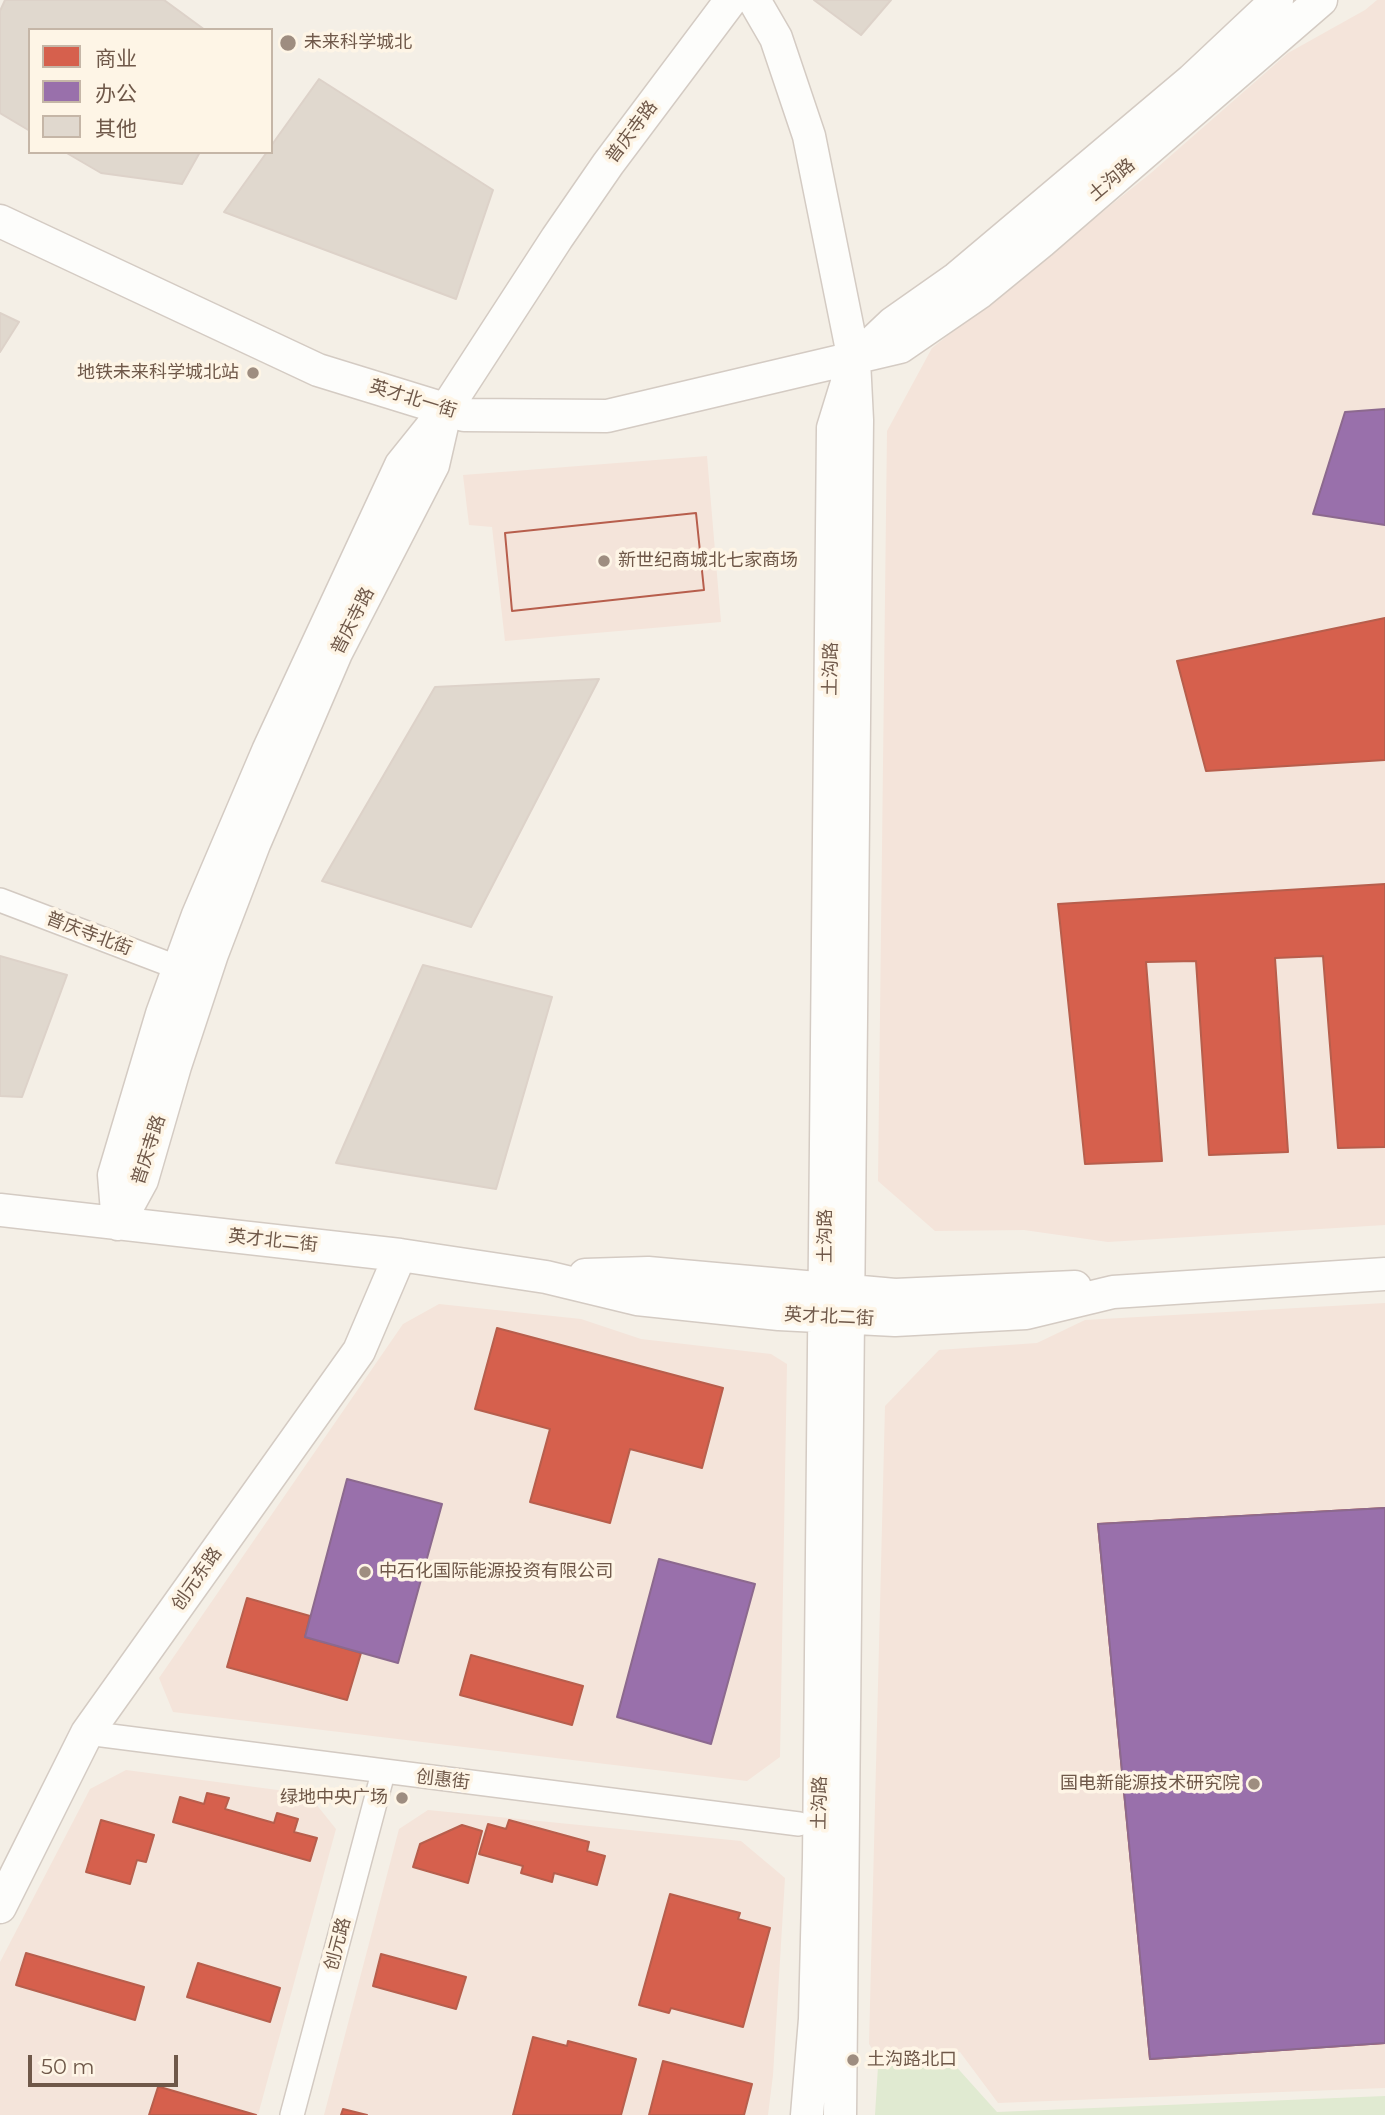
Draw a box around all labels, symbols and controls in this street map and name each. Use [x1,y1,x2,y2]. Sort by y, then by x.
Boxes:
legend [28,28,273,154]
place label: 未来科学城北 [304,32,412,54]
marker: 未来科学城北 [278,33,298,53]
text: 商业 [95,46,137,71]
text: 办公 [95,81,137,106]
street label: 普庆寺路 [602,97,662,167]
text: 其他 [95,116,137,141]
street label: 土沟路 [1084,154,1140,206]
place label: 地铁未来科学城北站 [77,362,239,384]
marker: 地铁未来科学城北站 [245,365,261,381]
street label: 英才北一街 [367,376,459,422]
place label: 新世纪商城北七家商场 [618,550,798,572]
marker: 新世纪商城北七家商场 [596,553,612,569]
street label: 普庆寺路 [327,584,379,658]
street label: 土沟路 [820,642,842,696]
street label: 普庆寺北街 [43,908,135,960]
street label: 普庆寺路 [128,1112,170,1188]
street label: 土沟路 [815,1209,837,1263]
street label: 英才北二街 [227,1226,319,1256]
street label: 英才北二街 [783,1304,875,1330]
street label: 创元东路 [168,1543,226,1615]
place label: 中石化国际能源投资有限公司 [379,1561,613,1583]
marker: 中石化国际能源投资有限公司 [357,1564,373,1580]
street label: 创惠街 [415,1766,471,1794]
place label: 国电新能源技术研究院 [1060,1773,1240,1795]
street label: 土沟路 [809,1776,831,1830]
marker: 国电新能源技术研究院 [1246,1776,1262,1792]
place label: 绿地中央广场 [280,1787,388,1809]
marker: 绿地中央广场 [394,1790,410,1806]
street label: 创元路 [321,1915,355,1973]
scale bar [32,2042,182,2086]
place label: 土沟路北口 [867,2049,957,2071]
marker: 土沟路北口 [845,2052,861,2068]
text: 50 m [41,2054,95,2079]

